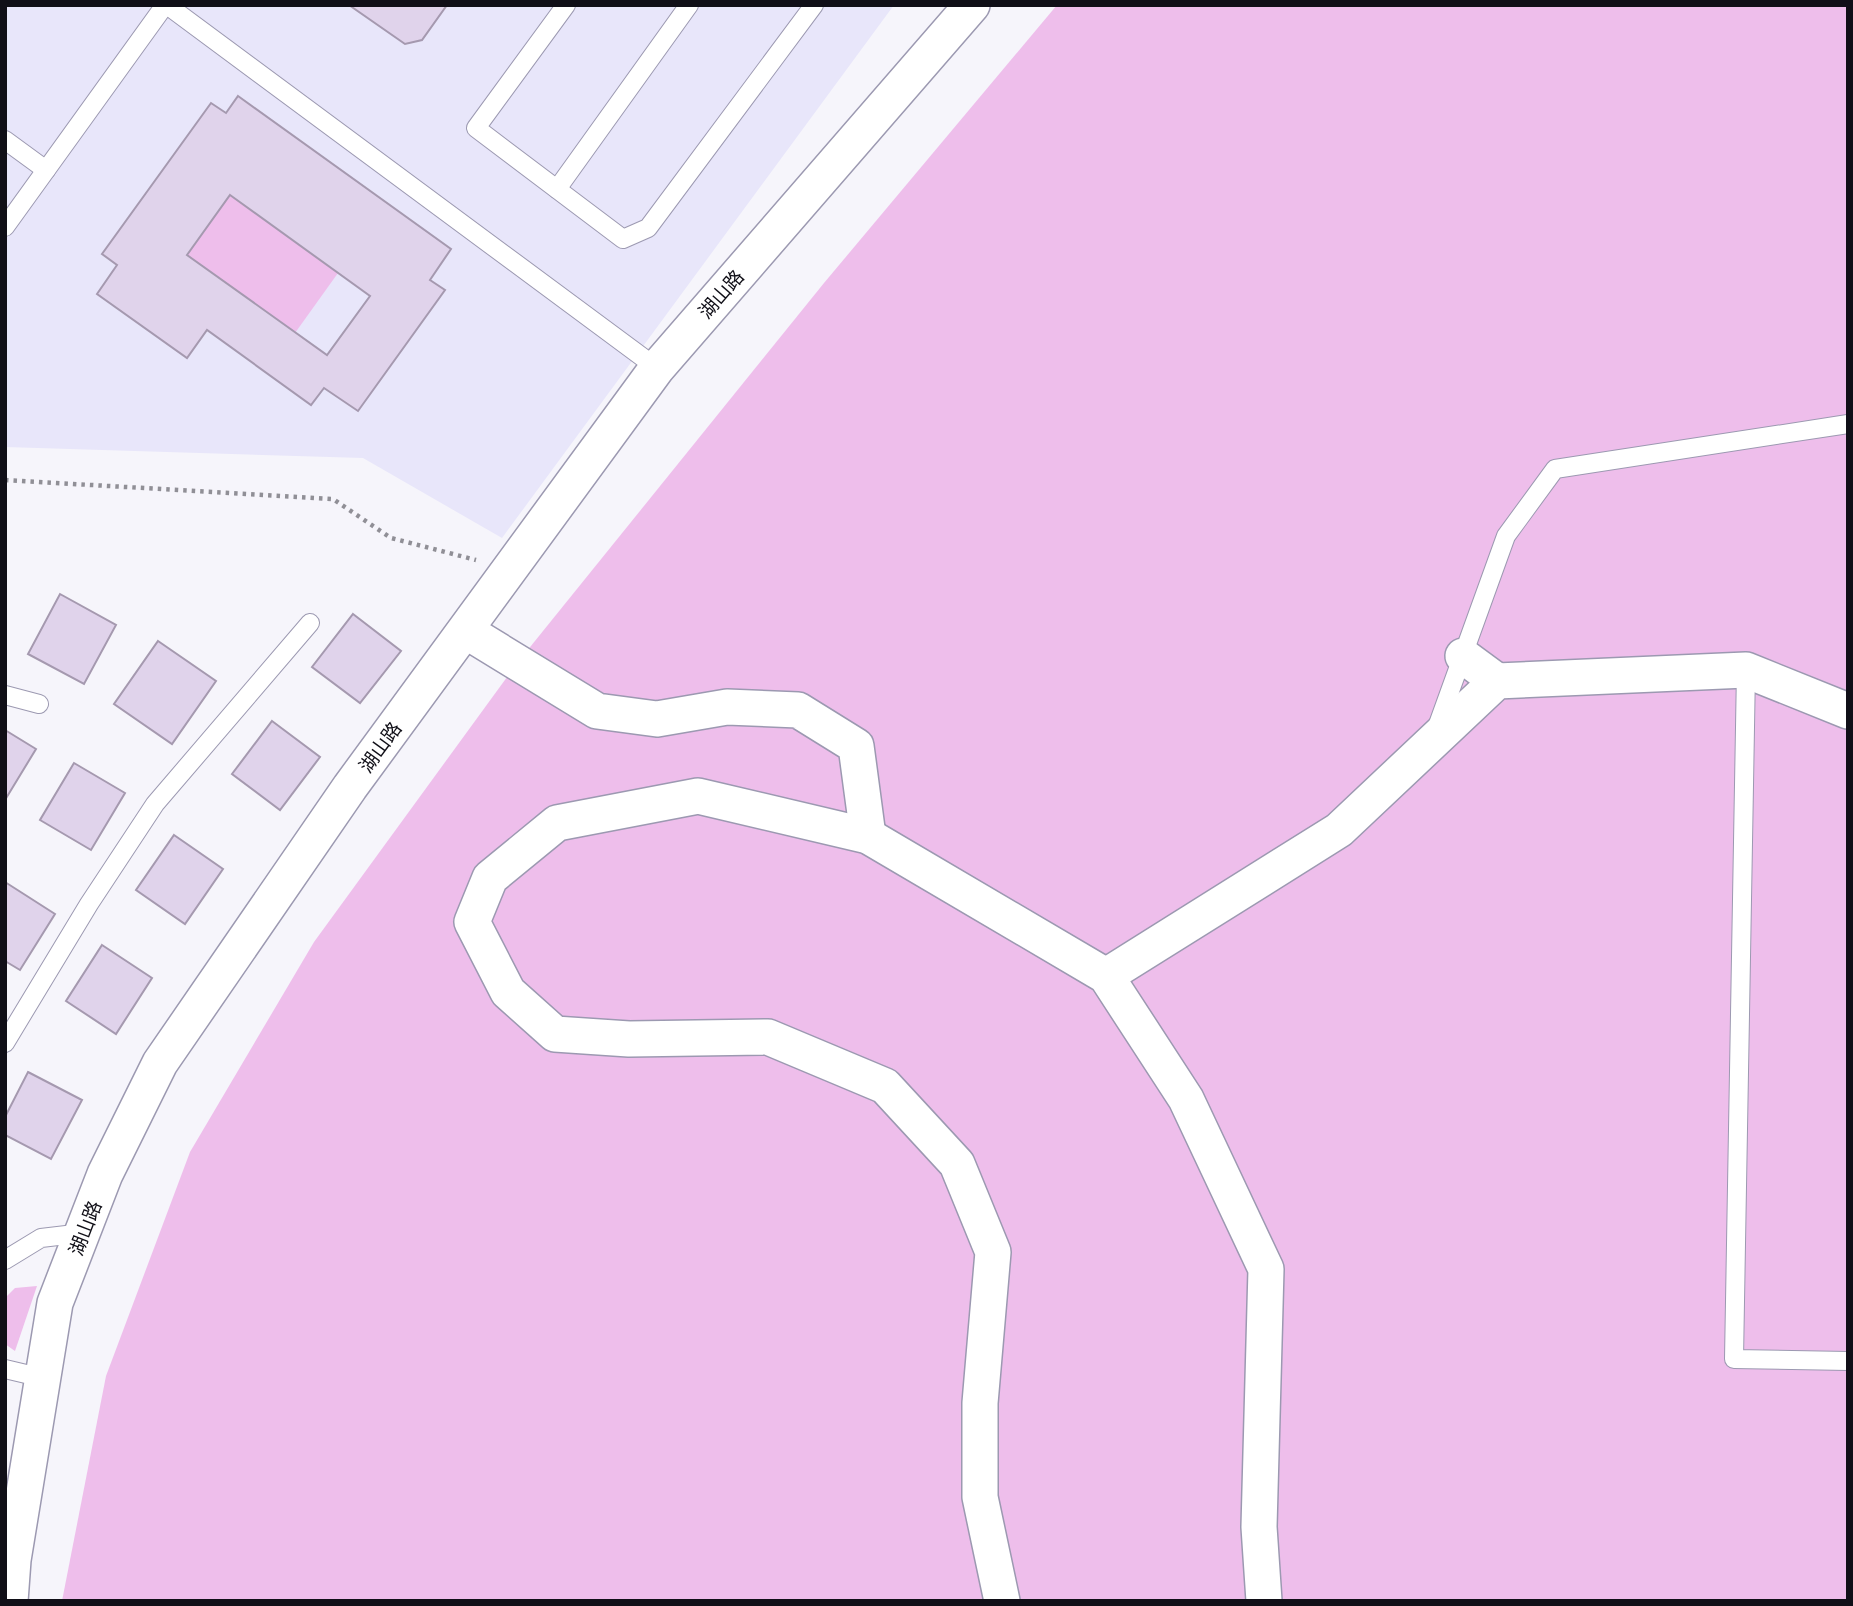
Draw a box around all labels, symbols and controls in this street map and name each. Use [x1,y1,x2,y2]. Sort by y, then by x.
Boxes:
street label: 湖山路 [692,264,750,324]
street label: 湖山路 [353,716,407,778]
street label: 湖山路 [63,1197,107,1259]

